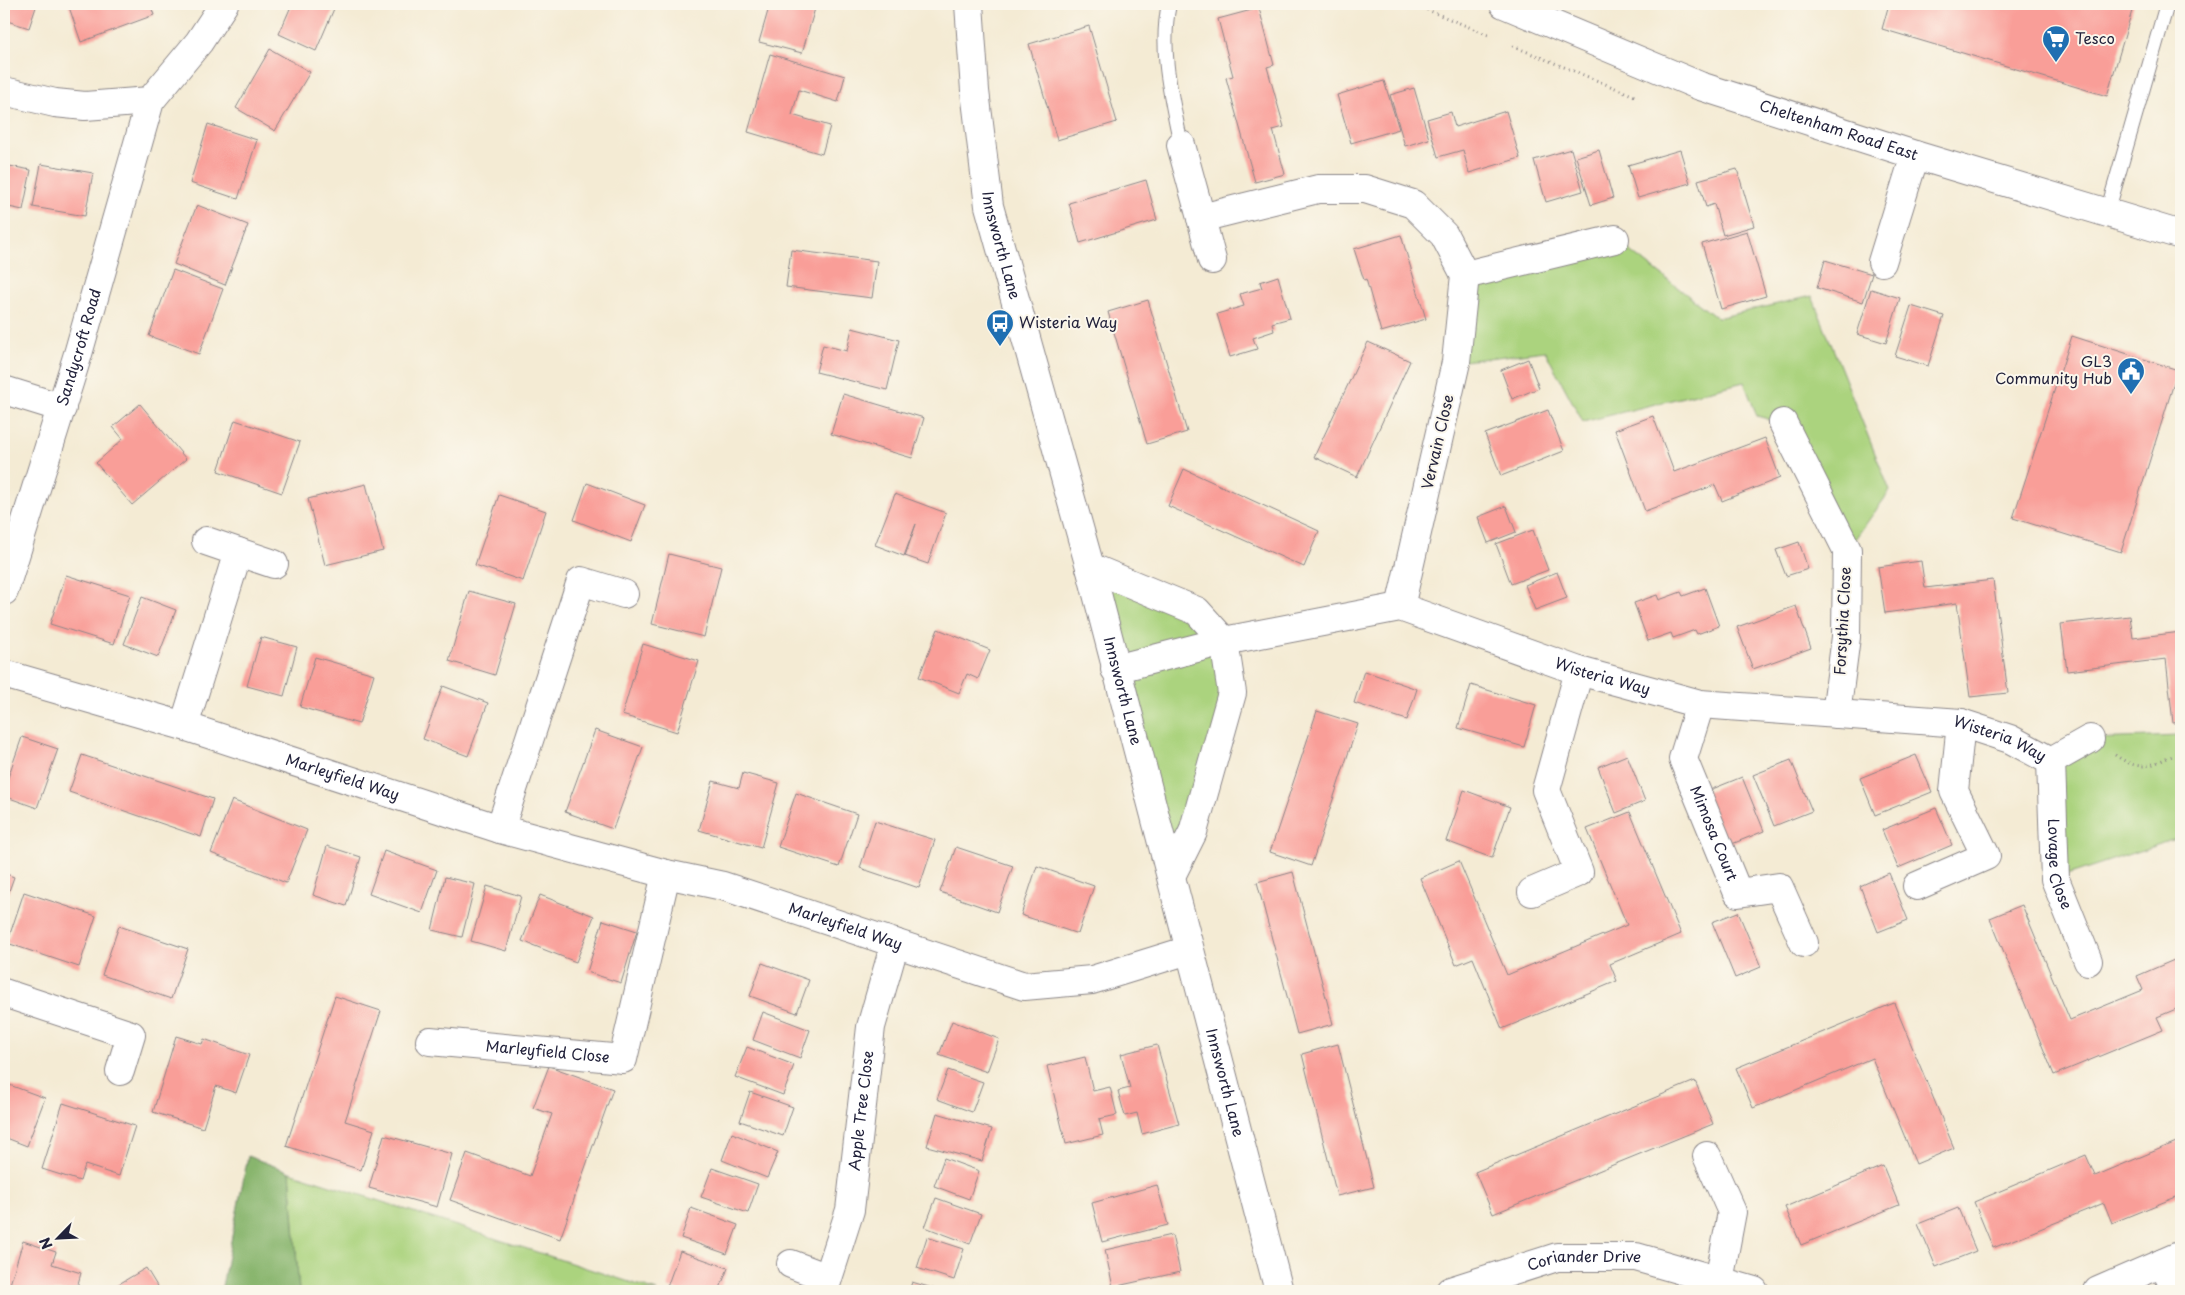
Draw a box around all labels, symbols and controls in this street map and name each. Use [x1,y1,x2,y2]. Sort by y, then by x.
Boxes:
supermarket icon: Tesco [2041,24,2071,63]
place label: Tesco [2075,26,2115,49]
street label: Cheltenham Road East [1757,93,1921,165]
street label: Innsworth Lane [977,190,1028,302]
street label: Sandycroft Road [49,286,106,409]
bus stop icon: Wisteria Way [985,308,1015,347]
place label: Wisteria Way [1019,310,1117,333]
place label: GL3 Community Hub [1995,349,2112,389]
public building icon: GL3 Community Hub [2116,356,2146,395]
street label: Vervain Close [1414,392,1459,491]
street label: Forsythia Close [1827,566,1856,676]
street label: Innsworth Lane [1099,634,1149,747]
street label: Wisteria Way [1552,650,1653,700]
street label: Wisteria Way [1951,708,2051,767]
street label: Marleyfield Way [283,747,403,806]
street label: Mimosa Court [1685,782,1745,884]
street label: Lovage Close [2043,818,2079,913]
street label: Marleyfield Way [786,896,906,955]
street label: Innsworth Lane [1201,1026,1251,1139]
street label: Marleyfield Close [485,1033,611,1068]
street label: Apple Tree Close [842,1049,878,1172]
north arrow [32,1212,82,1262]
text: N [34,1234,58,1253]
street label: Coriander Drive [1524,1244,1645,1276]

